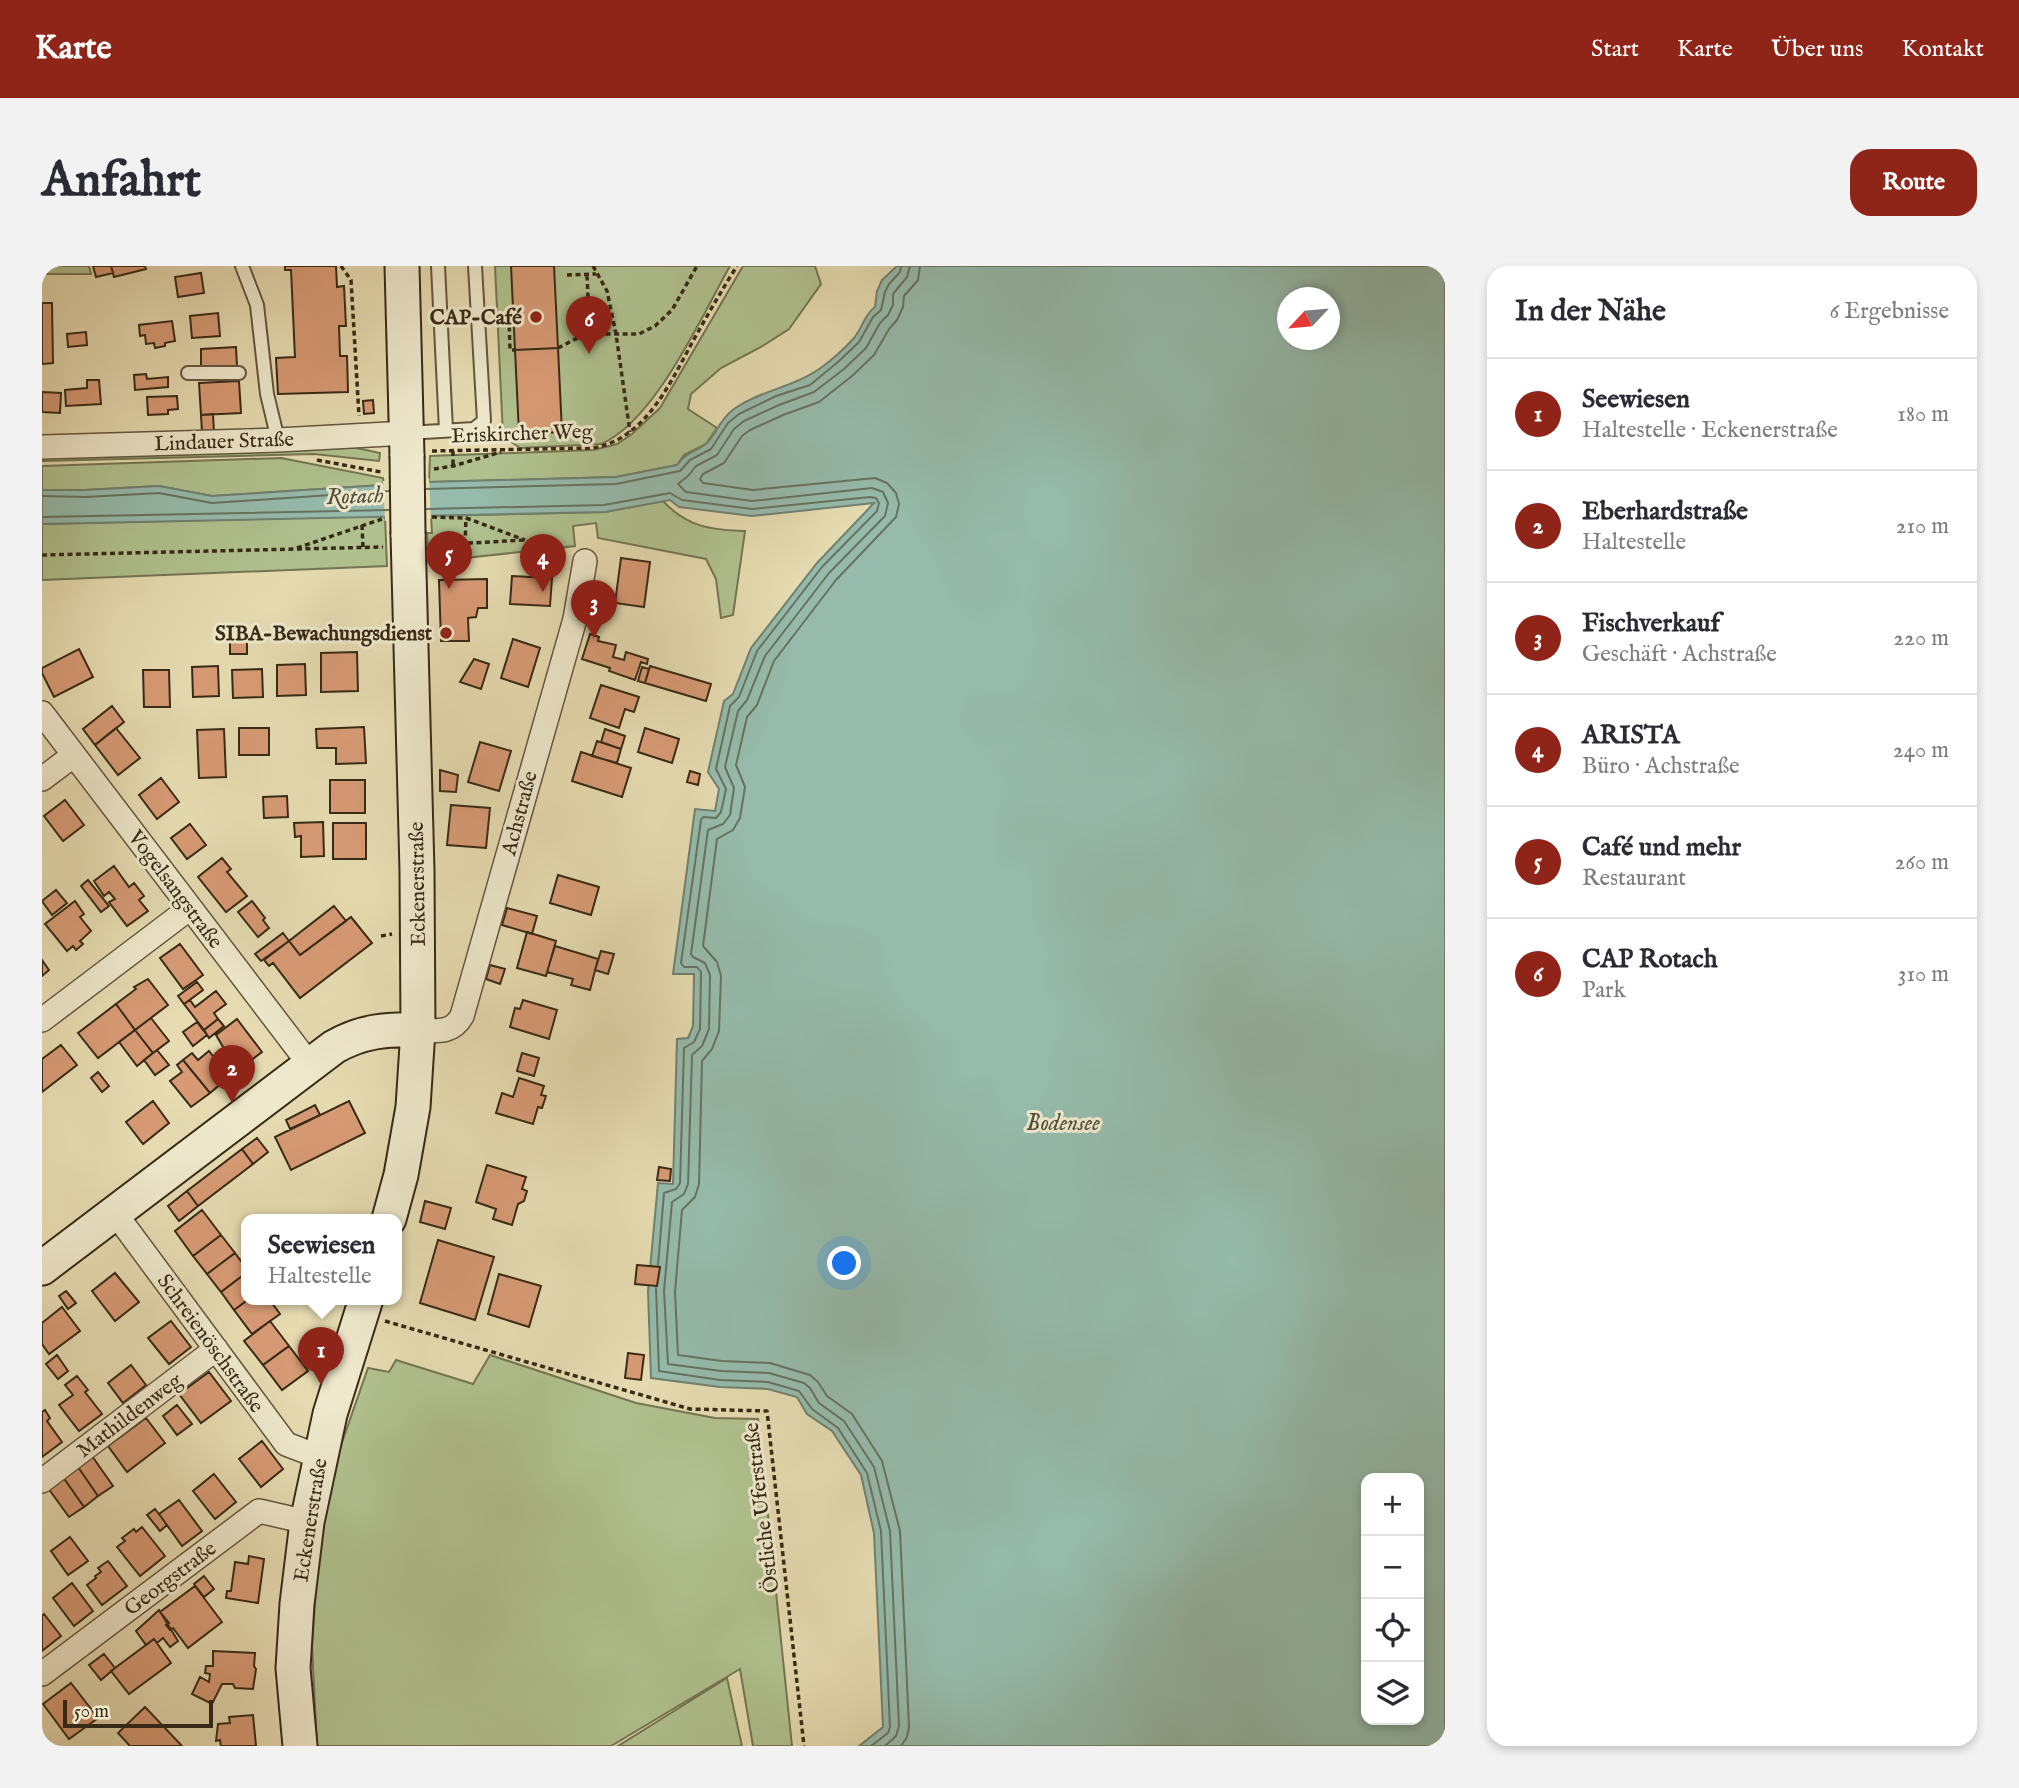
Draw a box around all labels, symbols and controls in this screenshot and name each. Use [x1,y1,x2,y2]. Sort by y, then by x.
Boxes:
text: Karte [35,28,112,70]
text: Start [1591,34,1639,65]
text: Karte [1677,34,1733,65]
text: Über uns [1771,34,1863,65]
text: Kontakt [1901,34,1984,65]
button: Route [1850,149,1977,216]
text: Anfahrt [42,151,201,213]
north arrow [1277,287,1340,350]
text: In der Nähe [1515,293,1666,331]
pin: 6 [566,296,612,354]
text: 6 Ergebnisse [1830,297,1949,326]
place label: CAP-Café [430,305,522,332]
marker: CAP-Café [528,309,544,325]
text: Seewiesen [1582,383,1690,416]
text: 1 [1534,400,1542,429]
text: 180 m [1897,400,1949,429]
text: Haltestelle · Eckenerstraße [1582,416,1838,445]
street label: Eriskircher Weg [451,419,594,450]
street label: Lindauer Straße [154,427,295,458]
water label: Rotach [326,481,385,512]
text: Eberhardstraße [1582,495,1748,528]
text: 2 [1533,512,1543,541]
text: 210 m [1896,512,1949,541]
text: Haltestelle [1582,528,1686,557]
pin: 5 [426,531,472,589]
pin: 4 [520,534,566,592]
pin: 3 [571,580,617,638]
text: Fischverkauf [1582,607,1720,640]
place label: SIBA-Bewachungsdienst [215,621,433,648]
text: 3 [1534,624,1542,653]
text: 220 m [1893,624,1949,653]
marker: SIBA-Bewachungsdienst [438,625,454,641]
text: Geschäft · Achstraße [1582,640,1777,669]
text: ARISTA [1582,719,1680,752]
text: 4 [1532,736,1544,765]
text: 240 m [1893,736,1949,765]
text: Büro · Achstraße [1582,752,1740,781]
street label: Achstraße [496,768,545,859]
street label: Eckenerstraße [404,821,433,947]
street label: Vogelsangstraße [121,824,228,955]
text: Café und mehr [1582,831,1741,864]
text: 5 [1534,848,1542,877]
text: 260 m [1894,848,1949,877]
text: Restaurant [1582,864,1686,893]
text: CAP Rotach [1582,943,1718,976]
text: 6 [1533,960,1543,989]
text: 310 m [1898,960,1949,989]
text: Park [1582,976,1626,1005]
pin: 2 [209,1045,255,1103]
water label: Bodensee [1026,1109,1100,1138]
popup [241,1214,402,1305]
text: Seewiesen [268,1229,375,1262]
your location [827,1246,861,1280]
text: Haltestelle [268,1262,372,1291]
street label: Schreienöschstraße [150,1269,270,1419]
pin: 1 [298,1327,344,1385]
street label: Mathildenweg [72,1367,188,1465]
street label: Östliche Uferstraße [739,1421,786,1595]
street label: Eckenerstraße [288,1456,335,1584]
map controls [1361,1473,1424,1725]
button: + [1361,1473,1424,1536]
street label: Georgstraße [119,1536,223,1623]
button: − [1361,1536,1424,1599]
button: locate [1361,1599,1424,1662]
button: layers [1361,1662,1424,1725]
scale bar [63,1697,214,1729]
text: 50 m [74,1700,109,1724]

